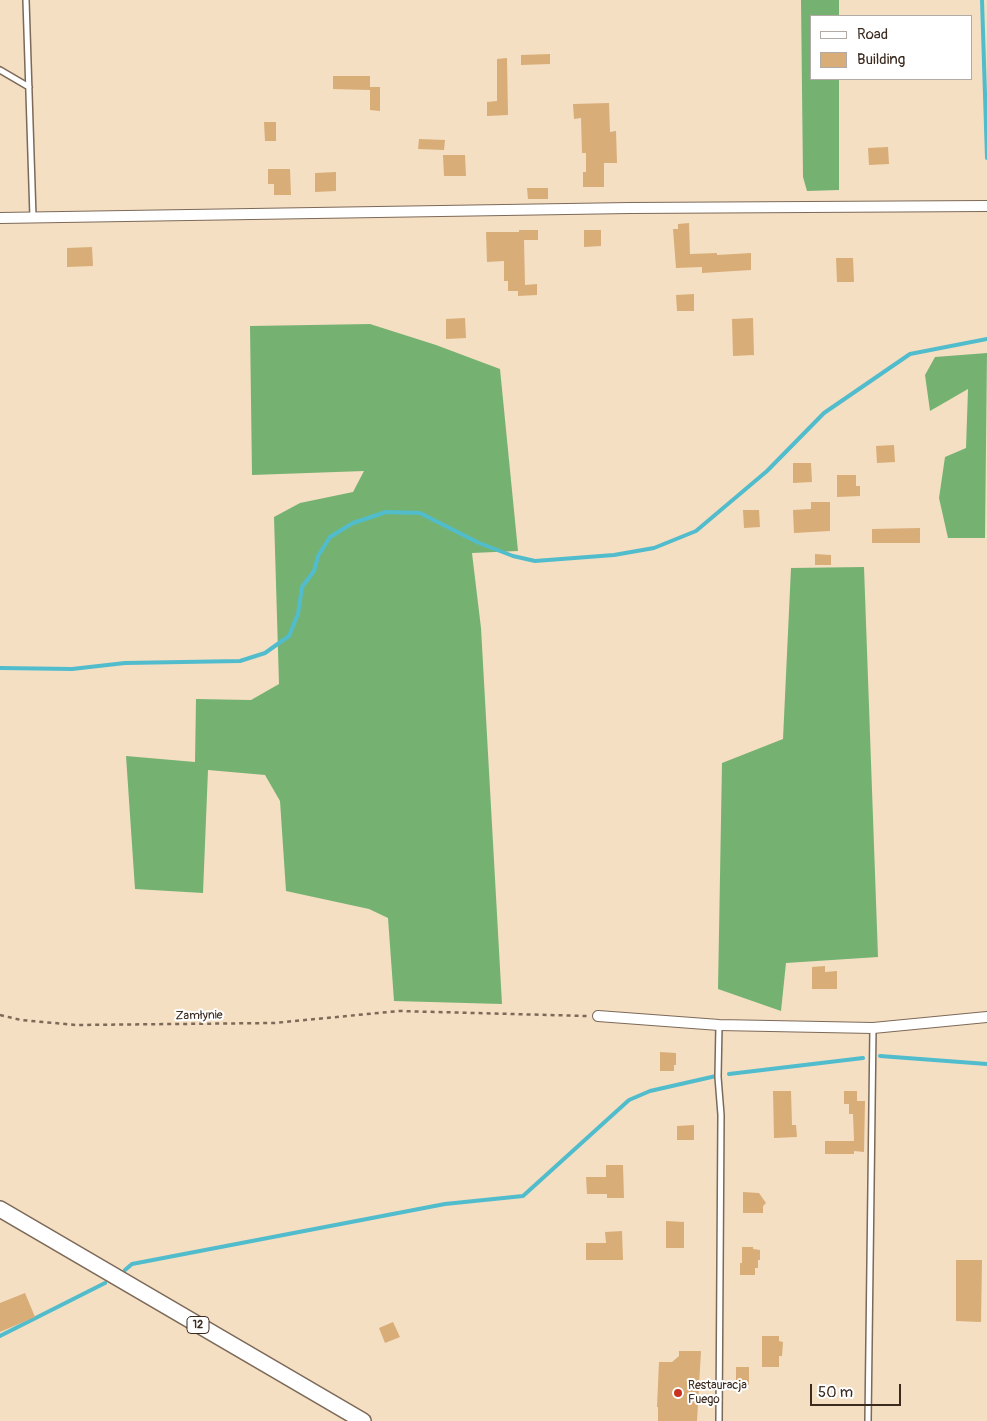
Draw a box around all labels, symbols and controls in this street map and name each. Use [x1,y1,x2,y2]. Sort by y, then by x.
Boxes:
legend [810,15,972,80]
text: Road [857,25,888,44]
text: Building [857,50,905,69]
street label: Zamłynie [175,1008,223,1024]
road number: 12 [187,1316,209,1334]
scale bar [812,1374,903,1406]
place label: Restauracja Fuego [688,1379,747,1407]
text: 50 m [818,1383,853,1402]
marker: Restauracja Fuego [672,1387,684,1399]

